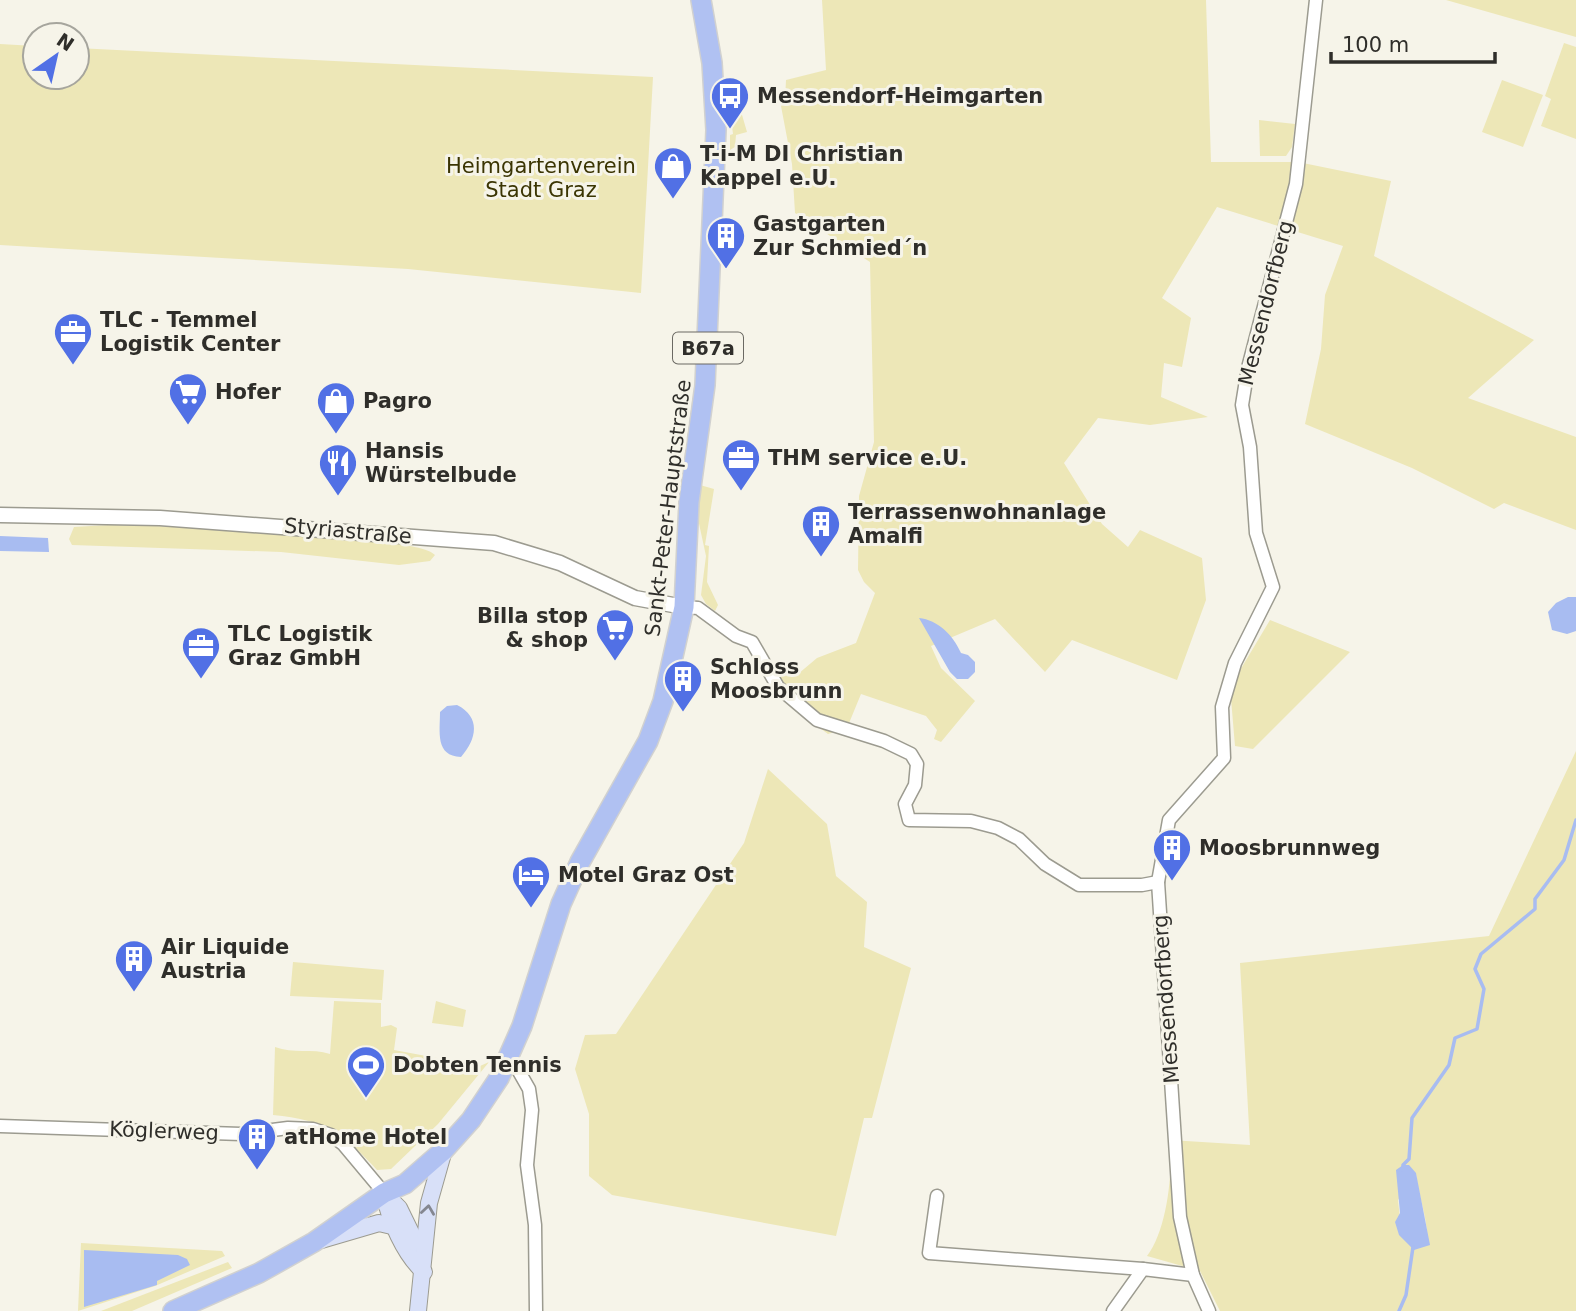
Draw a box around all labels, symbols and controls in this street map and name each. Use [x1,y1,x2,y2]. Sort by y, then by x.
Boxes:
north arrow [21,21,91,91]
scale bar [1331,21,1496,65]
text: N [53,28,78,55]
text: 100 m [1342,33,1409,57]
bus stop icon: Messendorf-Heimgarten [709,75,751,130]
place label: Messendorf-Heimgarten [757,84,1043,108]
place label: T-i-M DI Christian Kappel e.U. [700,142,903,190]
shop icon: T-i-M DI Christian Kappel e.U. [652,145,694,200]
park label: Heimgartenverein Stadt Graz [446,154,636,202]
place label: Gastgarten Zur Schmied´n [753,212,927,260]
building icon: Gastgarten Zur Schmied´n [705,215,747,270]
street label: Messendorfberg [1234,218,1298,388]
place label: TLC - Temmel Logistik Center [100,308,281,356]
office icon: TLC - Temmel Logistik Center [52,311,94,366]
road number: B67a [673,332,743,364]
supermarket icon: Hofer [167,371,209,426]
street label: Sankt-Peter-Hauptstraße [640,378,696,638]
place label: Hofer [215,380,281,404]
shop icon: Pagro [315,380,357,435]
place label: Pagro [363,389,432,413]
office icon: THM service e.U. [720,437,762,492]
place label: Hansis Würstelbude [365,439,517,487]
restaurant icon: Hansis Würstelbude [317,442,359,497]
place label: THM service e.U. [768,446,967,470]
place label: Terrassenwohnanlage Amalfi [848,500,1106,548]
building icon: Terrassenwohnanlage Amalfi [800,503,842,558]
street label: Styriastraße [283,513,413,549]
place label: Billa stop & shop [477,604,588,652]
supermarket icon: Billa stop & shop [594,607,636,662]
place label: TLC Logistik Graz GmbH [228,622,373,670]
office icon: TLC Logistik Graz GmbH [180,625,222,680]
place label: Schloss Moosbrunn [710,655,843,703]
building icon: Schloss Moosbrunn [662,658,704,713]
building icon: Moosbrunnweg [1151,827,1193,882]
place label: Moosbrunnweg [1199,836,1380,860]
hotel icon: Motel Graz Ost [510,854,552,909]
place label: Motel Graz Ost [558,863,734,887]
street label: Messendorfberg [1148,914,1184,1084]
place label: Air Liquide Austria [161,935,289,983]
building icon: Air Liquide Austria [113,938,155,993]
sports icon: Dobten Tennis [345,1044,387,1099]
place label: Dobten Tennis [393,1053,562,1077]
building icon: atHome Hotel [236,1116,278,1171]
street label: Köglerweg [109,1117,219,1145]
place label: atHome Hotel [284,1125,447,1149]
one-way arrow [421,1204,436,1216]

